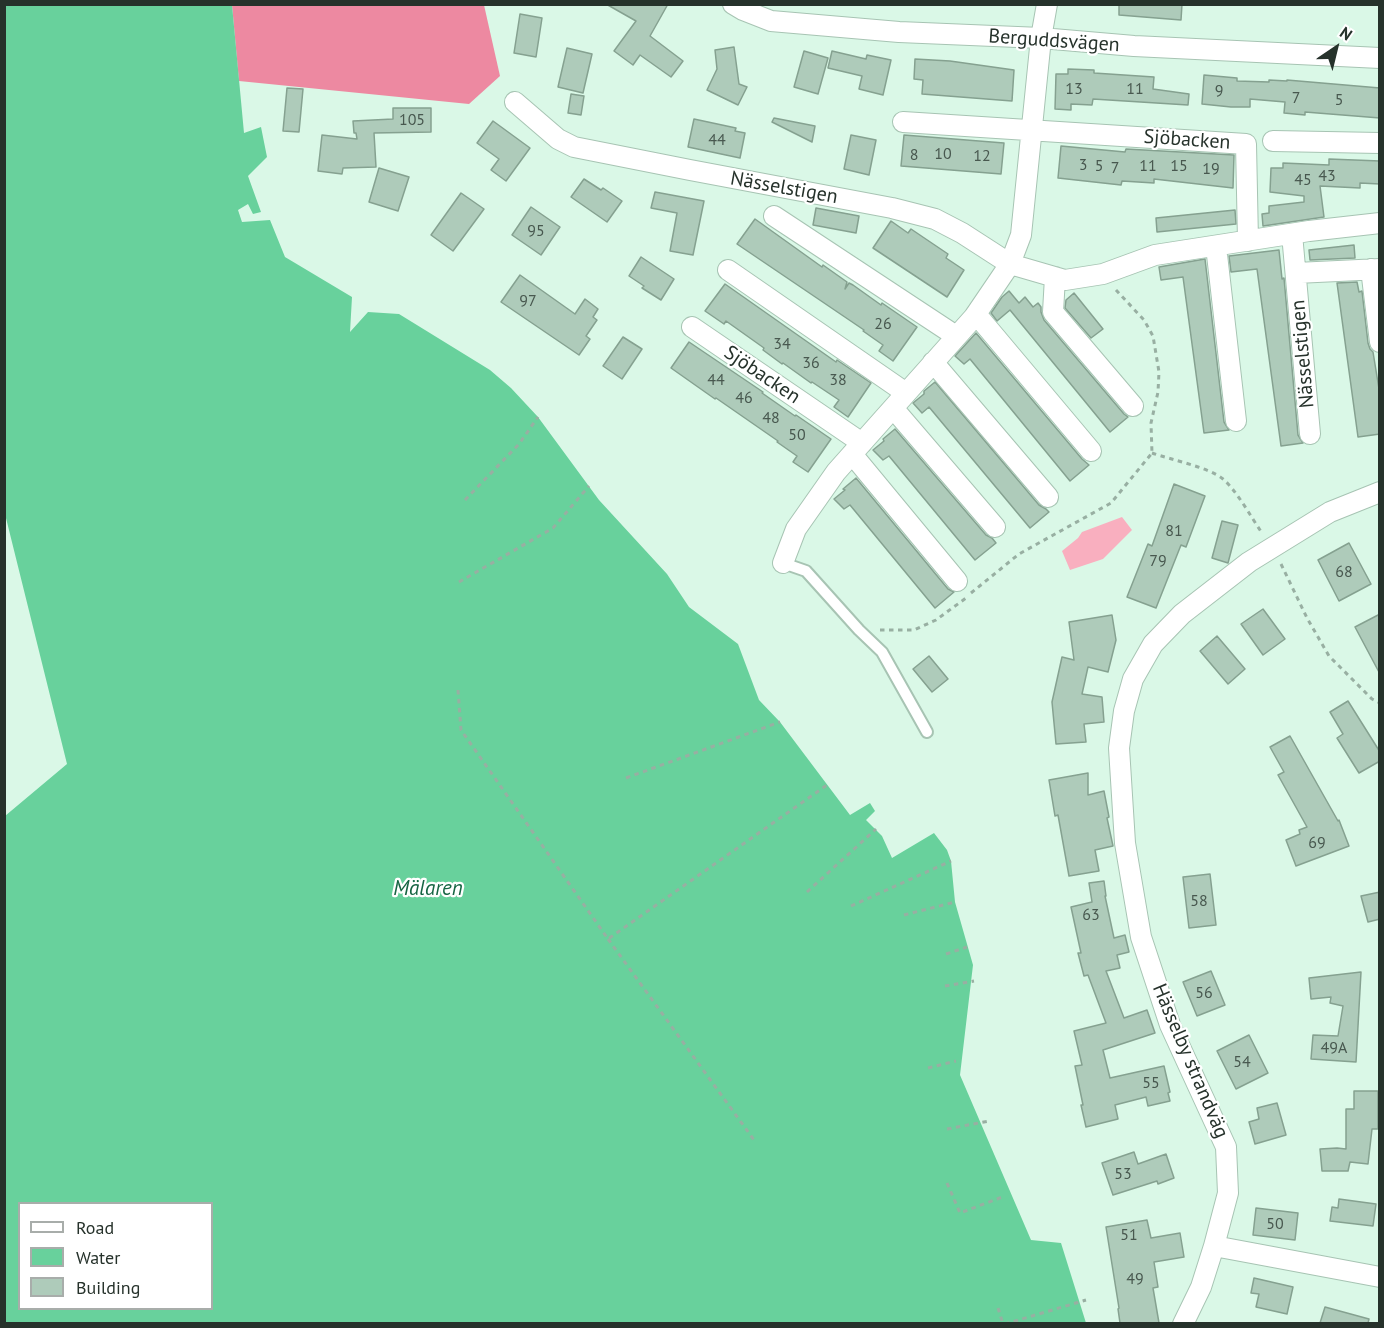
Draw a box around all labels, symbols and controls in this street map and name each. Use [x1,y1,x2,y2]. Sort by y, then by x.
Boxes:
north arrow [1306,18,1366,78]
text: N [1336,22,1356,44]
street label: Berguddsvägen [988,24,1120,58]
house number: 13 [1065,79,1083,99]
house number: 11 [1126,79,1144,99]
house number: 9 [1215,81,1223,101]
house number: 7 [1292,88,1300,108]
house number: 5 [1335,90,1343,110]
house number: 105 [399,110,425,130]
street label: Sjöbacken [1143,125,1231,155]
house number: 44 [708,130,726,150]
house number: 10 [934,144,952,164]
house number: 8 [910,145,918,165]
house number: 12 [973,146,991,166]
house number: 3 [1079,155,1087,175]
house number: 5 [1095,156,1103,176]
house number: 11 [1139,156,1157,176]
house number: 15 [1170,156,1188,176]
house number: 7 [1111,158,1119,178]
house number: 19 [1202,159,1220,179]
house number: 43 [1318,166,1336,186]
street label: Nässelstigen [728,167,840,209]
house number: 45 [1294,170,1312,190]
house number: 95 [527,221,545,241]
house number: 97 [519,291,537,311]
street label: Nässelstigen [1286,299,1320,409]
house number: 26 [874,314,892,334]
house number: 34 [773,334,791,354]
street label: Sjöbacken [719,341,805,409]
house number: 36 [802,353,820,373]
house number: 44 [707,370,725,390]
house number: 38 [829,370,847,390]
house number: 46 [735,388,753,408]
house number: 48 [762,408,780,428]
house number: 50 [788,425,806,445]
house number: 81 [1165,521,1183,541]
house number: 79 [1149,551,1167,571]
house number: 68 [1335,562,1353,582]
house number: 69 [1308,833,1326,853]
water label: Mälaren [393,876,463,902]
house number: 58 [1190,891,1208,911]
house number: 63 [1082,905,1100,925]
street label: Hässelby strandväg [1147,980,1233,1142]
house number: 56 [1195,983,1213,1003]
house number: 49A [1321,1038,1347,1058]
house number: 54 [1233,1052,1251,1072]
house number: 55 [1142,1073,1160,1093]
house number: 53 [1114,1164,1132,1184]
legend [18,1202,213,1310]
house number: 50 [1266,1214,1284,1234]
text: Road [76,1216,114,1239]
house number: 51 [1120,1225,1138,1245]
text: Water [76,1246,120,1269]
house number: 49 [1126,1269,1144,1289]
text: Building [76,1276,140,1299]

